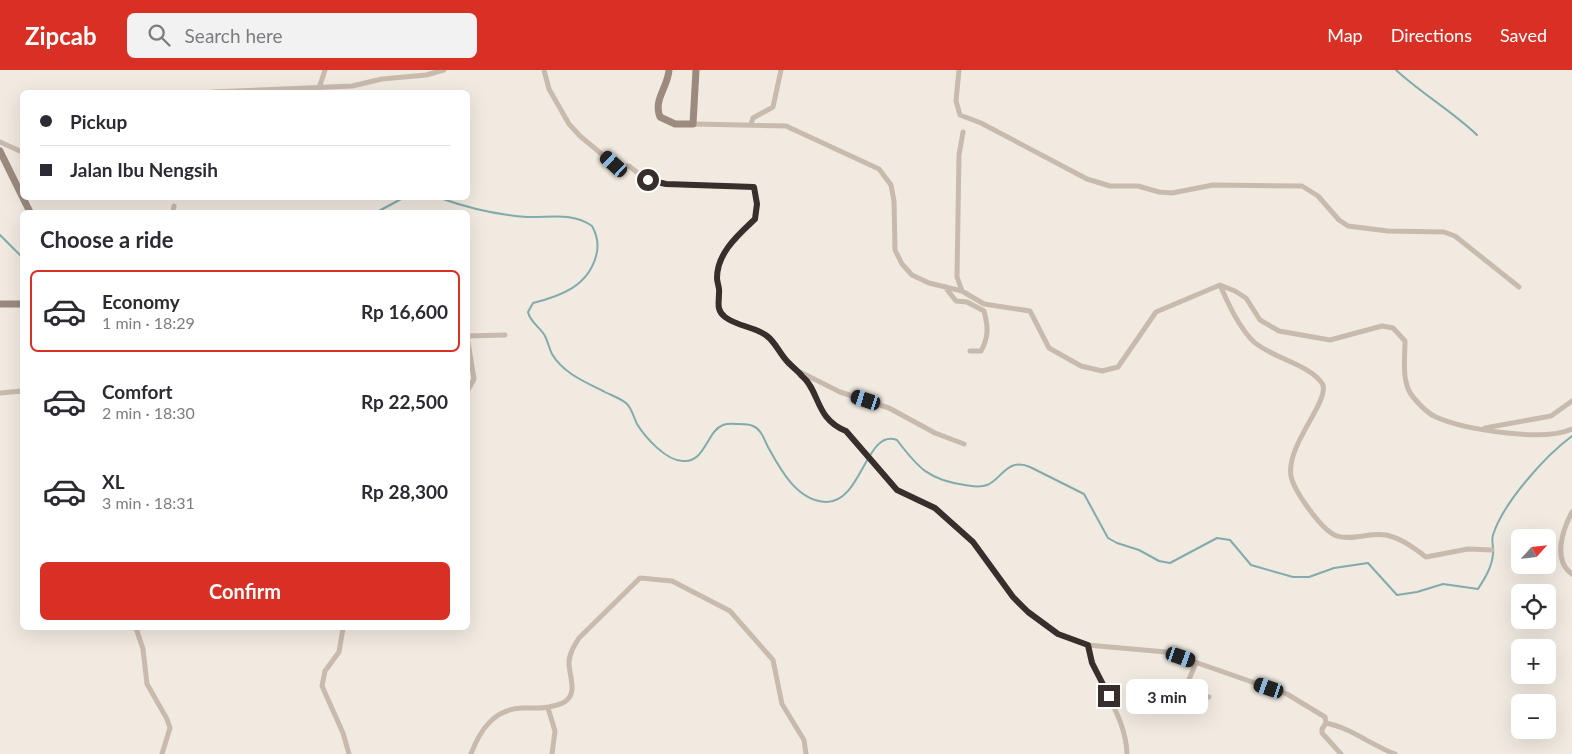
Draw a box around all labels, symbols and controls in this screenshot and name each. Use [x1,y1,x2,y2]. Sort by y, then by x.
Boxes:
search box [127,13,477,58]
text: Zipcab [25,21,97,50]
icon: search [145,21,173,49]
text: Search here [185,24,283,47]
text: Map [1327,24,1363,46]
text: Directions [1391,24,1472,46]
text: Saved [1500,24,1547,46]
text: Pickup [70,110,127,133]
car [597,148,630,180]
text: Jalan Ibu Nengsih [70,158,218,181]
route start [637,169,659,191]
text: Choose a ride [40,226,174,253]
icon: car [42,289,87,334]
text: Economy [102,290,180,313]
text: Rp 16,600 [361,300,448,323]
text: 1 min · 18:29 [102,313,195,332]
icon: car [42,379,87,424]
text: Comfort [102,380,173,403]
car [849,388,882,412]
text: Rp 22,500 [361,390,448,413]
text: 2 min · 18:30 [102,403,195,422]
icon: car [42,469,87,514]
text: XL [102,470,125,493]
text: Rp 28,300 [361,480,448,503]
text: 3 min · 18:31 [102,493,195,512]
north arrow [1511,529,1556,574]
map controls [1511,529,1556,739]
button: Confirm [40,562,450,620]
button: locate [1511,584,1556,629]
button: + [1511,639,1556,684]
car [1164,645,1197,669]
car [1252,676,1285,700]
callout: 3 min [1126,678,1209,714]
route end [1098,685,1120,707]
text: 3 min [1147,687,1187,706]
button: − [1511,694,1556,739]

